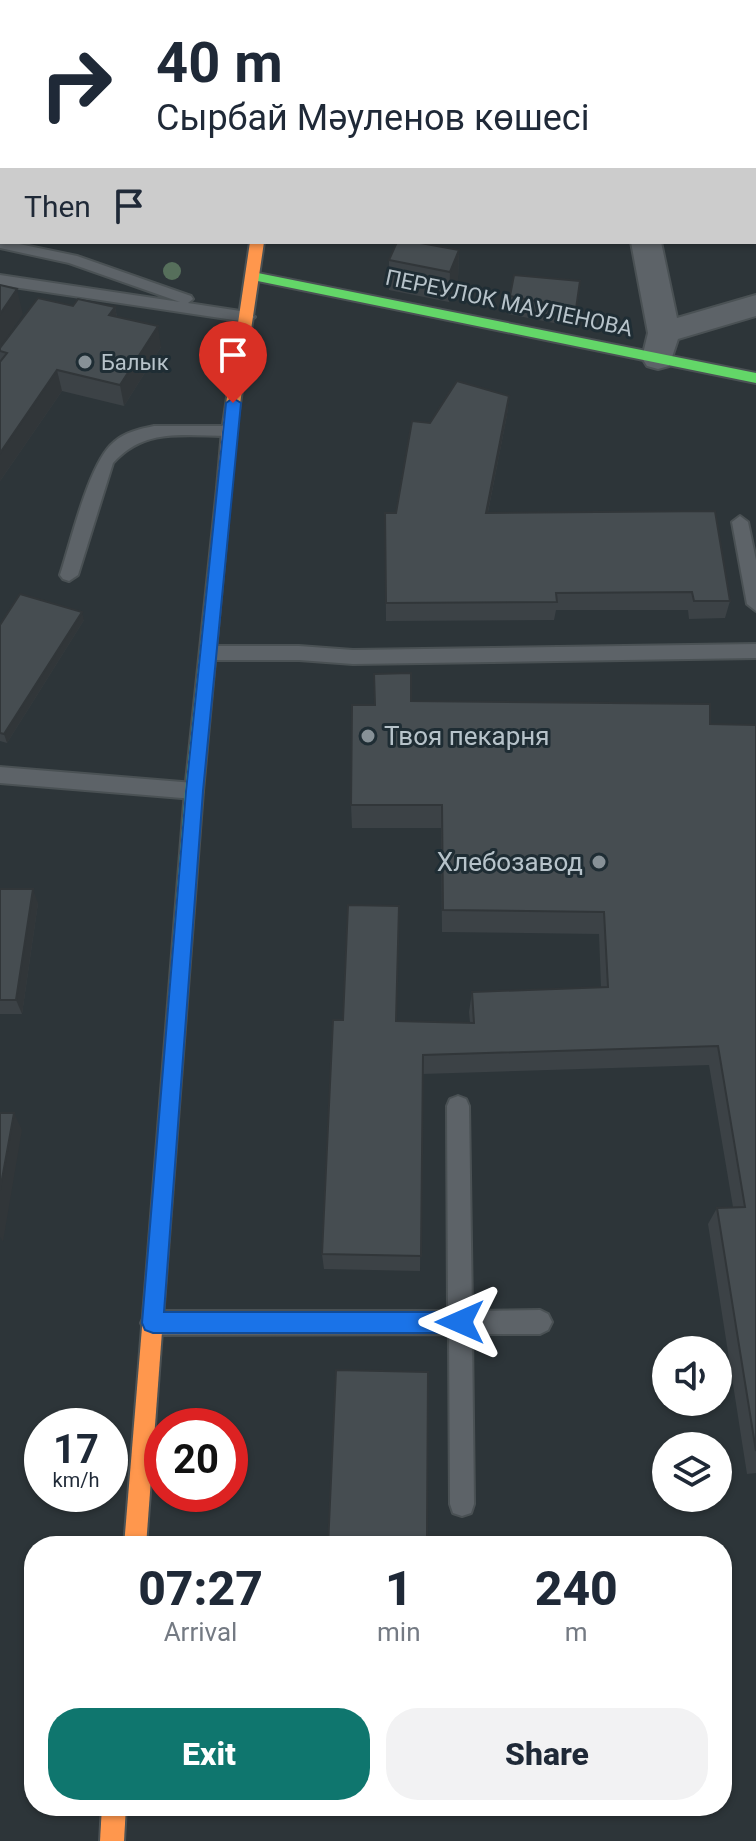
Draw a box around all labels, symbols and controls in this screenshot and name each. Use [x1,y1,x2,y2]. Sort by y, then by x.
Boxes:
text: 40 m [156,30,283,96]
icon: right [24,32,128,136]
text: Сырбай Мәуленов көшесі [156,97,589,139]
icon: arrive [107,184,151,228]
text: Then [24,189,91,224]
street label: ПЕРЕУЛОК МАУЛЕНОВА [383,265,636,342]
pin [199,321,267,403]
icon: arrive [211,333,255,377]
place label: Балык [101,350,169,375]
marker: Балык [76,353,94,371]
place label: Твоя пекарня [384,721,550,751]
marker: Твоя пекарня [359,727,377,745]
place label: Хлебозавод [437,847,583,877]
marker: Хлебозавод [590,853,608,871]
position arrow [418,1280,502,1364]
map controls [652,1336,732,1512]
button: sound [652,1336,732,1416]
speed limit sign: 20 [144,1408,248,1512]
text: 17 [53,1426,99,1473]
button: layers [652,1432,732,1512]
text: km/h [53,1468,99,1492]
text: 07:27 [138,1560,263,1617]
text: 1 [385,1560,413,1617]
text: 240 [535,1560,618,1617]
text: Arrival [164,1617,237,1647]
text: min [377,1617,421,1647]
text: m [565,1617,588,1647]
button: Exit [48,1708,370,1800]
button: Share [386,1708,708,1800]

